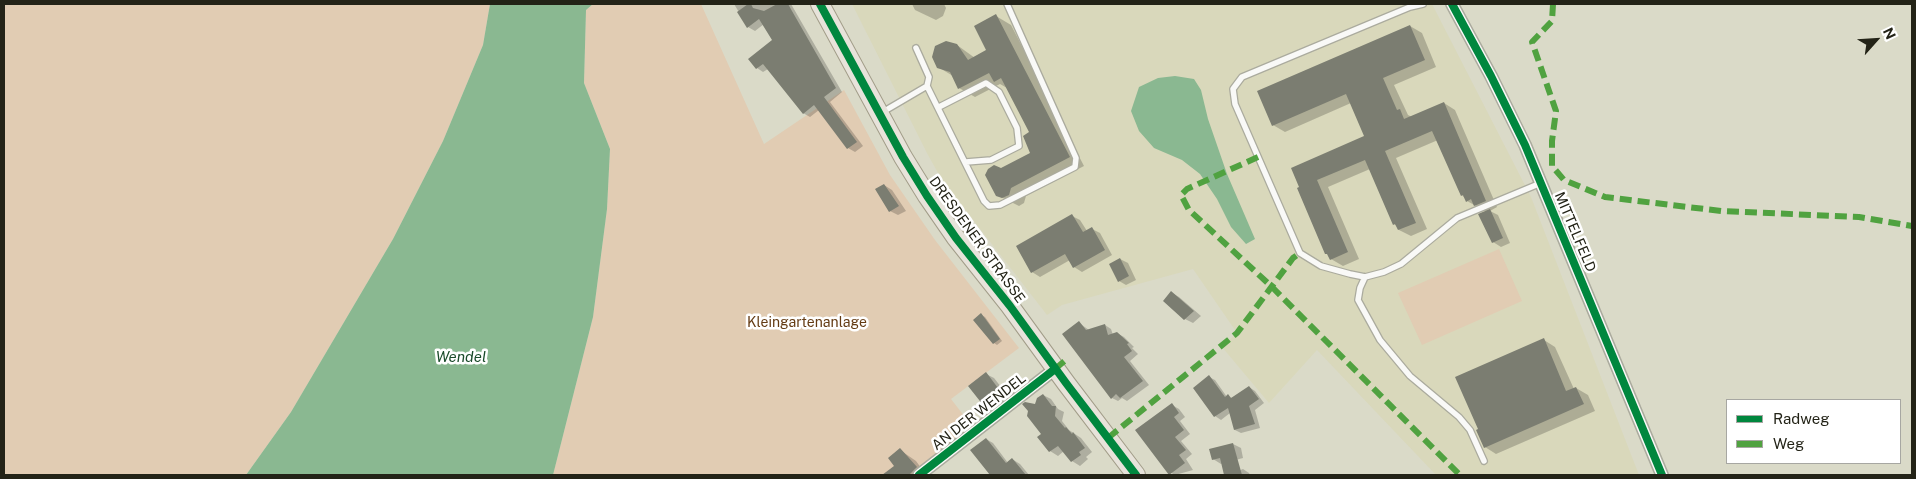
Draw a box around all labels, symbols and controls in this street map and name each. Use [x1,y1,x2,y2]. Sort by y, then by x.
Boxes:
north arrow [1851,15,1901,65]
text: N [1880,25,1899,42]
street label: DRESDENER STRASSE [925,174,1029,306]
street label: MITTELFELD [1551,190,1599,274]
park label: Kleingartenanlage [747,315,867,331]
water label: Wendel [436,348,486,366]
street label: AN DER WENDEL [929,370,1029,454]
legend [1726,399,1901,464]
text: Radweg [1773,410,1830,427]
text: Weg [1773,435,1804,452]

